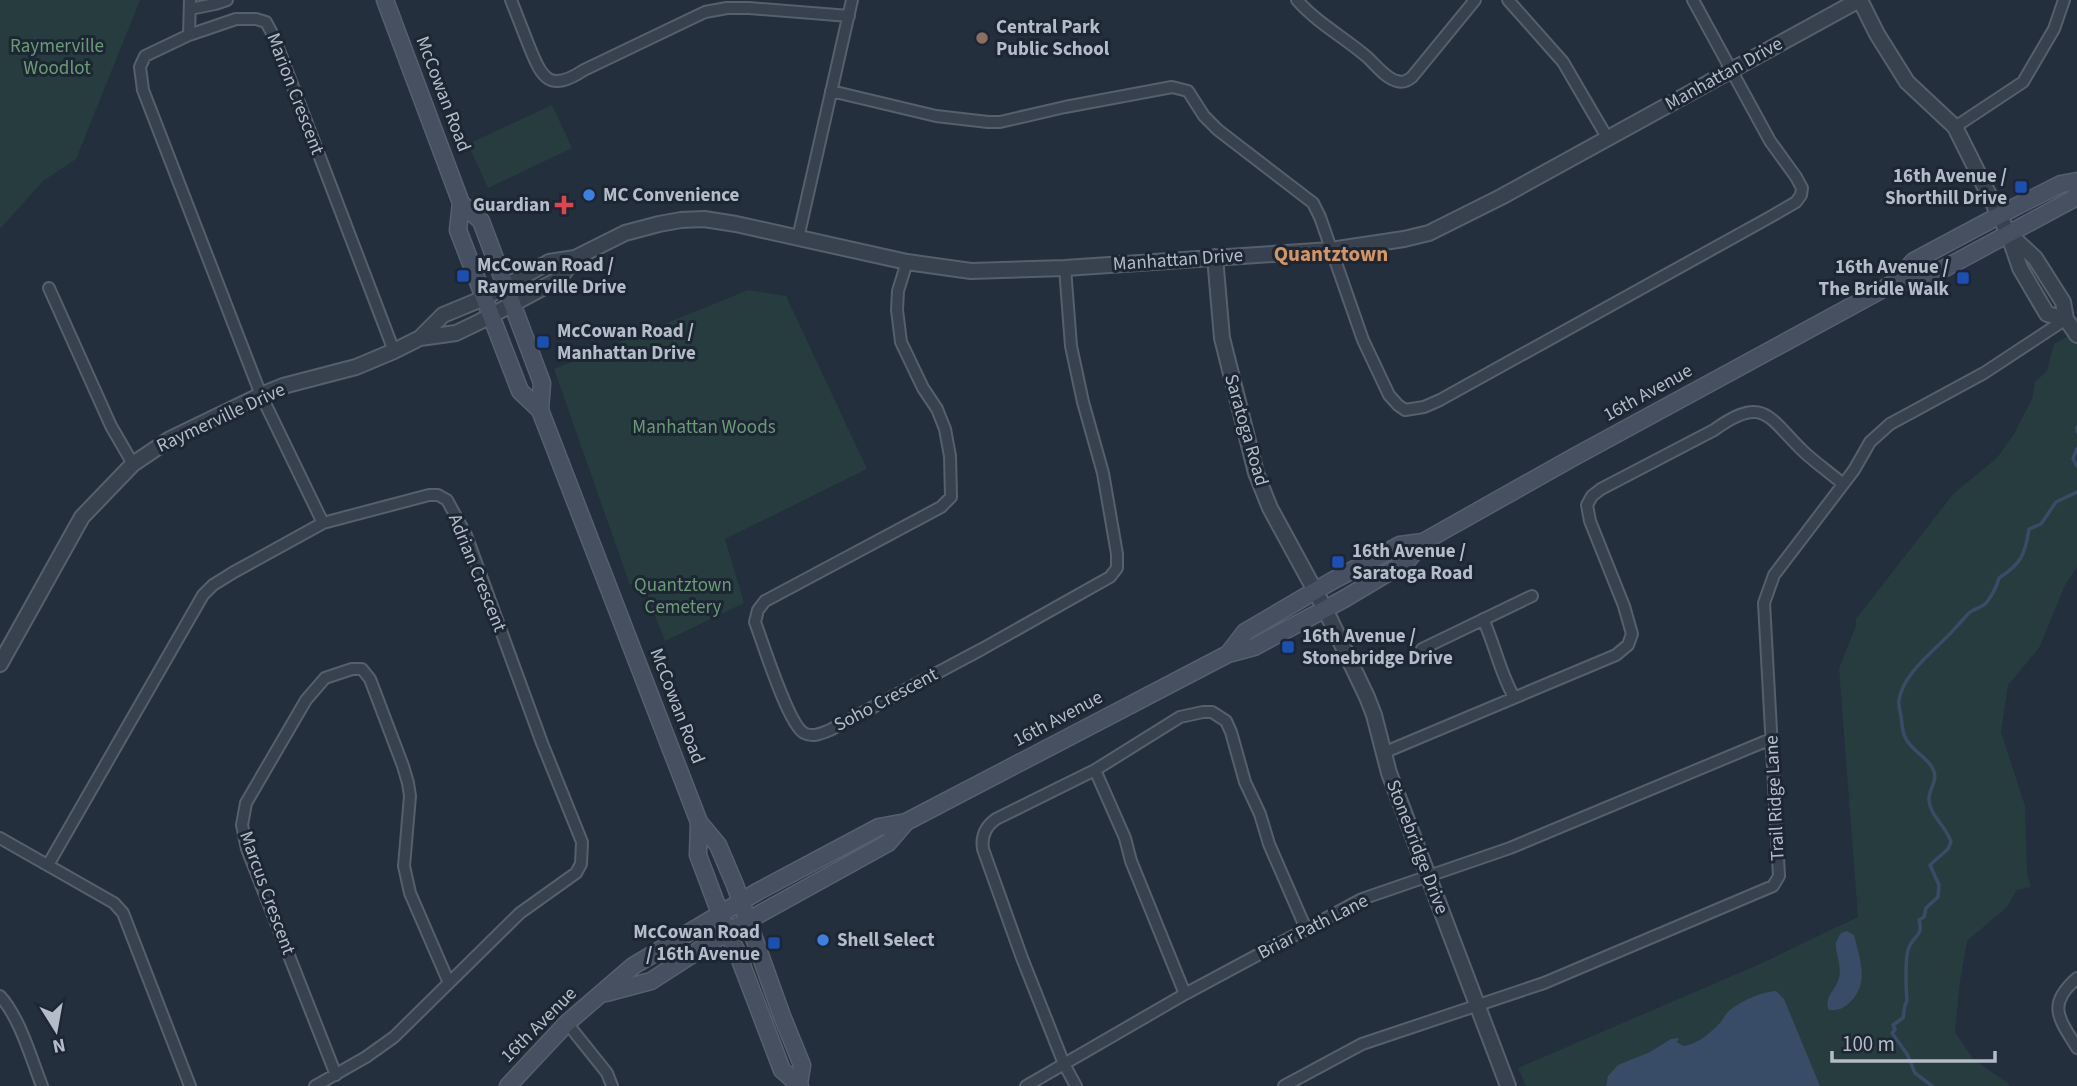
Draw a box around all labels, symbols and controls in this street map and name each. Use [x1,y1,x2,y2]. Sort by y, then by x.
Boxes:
place label: Central Park Public School [996,14,1110,63]
street label: Marion Crescent [259,29,331,159]
marker: Central Park Public School [974,30,990,46]
street label: Manhattan Drive [1660,31,1788,117]
street label: McCowan Road [409,32,477,156]
park label: Raymerville Woodlot [10,33,104,82]
place label: 16th Avenue / Shorthill Drive [1885,163,2007,212]
marker: 16th Avenue / Shorthill Drive [2013,179,2029,195]
place label: MC Convenience [603,182,740,209]
marker: MC Convenience [581,187,597,203]
place label: Guardian [473,192,550,219]
marker: Guardian [556,197,572,213]
district label: Quantztown [1274,239,1388,269]
street label: Manhattan Drive [1112,242,1244,278]
place label: McCowan Road / Raymerville Drive [477,252,627,301]
place label: 16th Avenue / The Bridle Walk [1819,254,1950,303]
marker: McCowan Road / Raymerville Drive [455,268,471,284]
marker: 16th Avenue / The Bridle Walk [1955,270,1971,286]
place label: McCowan Road / Manhattan Drive [557,318,696,367]
marker: McCowan Road / Manhattan Drive [535,334,551,350]
street label: 16th Avenue [1599,357,1697,429]
street label: Saratoga Road [1217,371,1275,489]
street label: Raymerville Drive [152,376,290,460]
park label: Manhattan Woods [632,414,776,441]
street label: Adrian Crescent [441,510,513,637]
place label: 16th Avenue / Saratoga Road [1352,538,1473,587]
marker: 16th Avenue / Saratoga Road [1330,554,1346,570]
park label: Quantztown Cemetery [634,572,732,621]
place label: 16th Avenue / Stonebridge Drive [1302,623,1453,672]
marker: 16th Avenue / Stonebridge Drive [1280,639,1296,655]
street label: McCowan Road [643,644,711,768]
street label: Soho Crescent [829,661,943,739]
street label: 16th Avenue [1008,684,1108,754]
street label: Trail Ridge Lane [1758,735,1792,861]
street label: Stonebridge Drive [1379,776,1455,918]
street label: Marcus Crescent [232,827,302,959]
street label: Briar Path Lane [1253,888,1373,966]
place label: McCowan Road / 16th Avenue [633,919,760,968]
place label: Shell Select [837,927,935,954]
marker: Shell Select [815,932,831,948]
marker: McCowan Road / 16th Avenue [766,935,782,951]
street label: 16th Avenue [495,981,583,1069]
north arrow [21,995,91,1065]
scale bar [1832,1020,1995,1064]
text: 100 m [1842,1029,1895,1059]
text: N [50,1031,68,1060]

